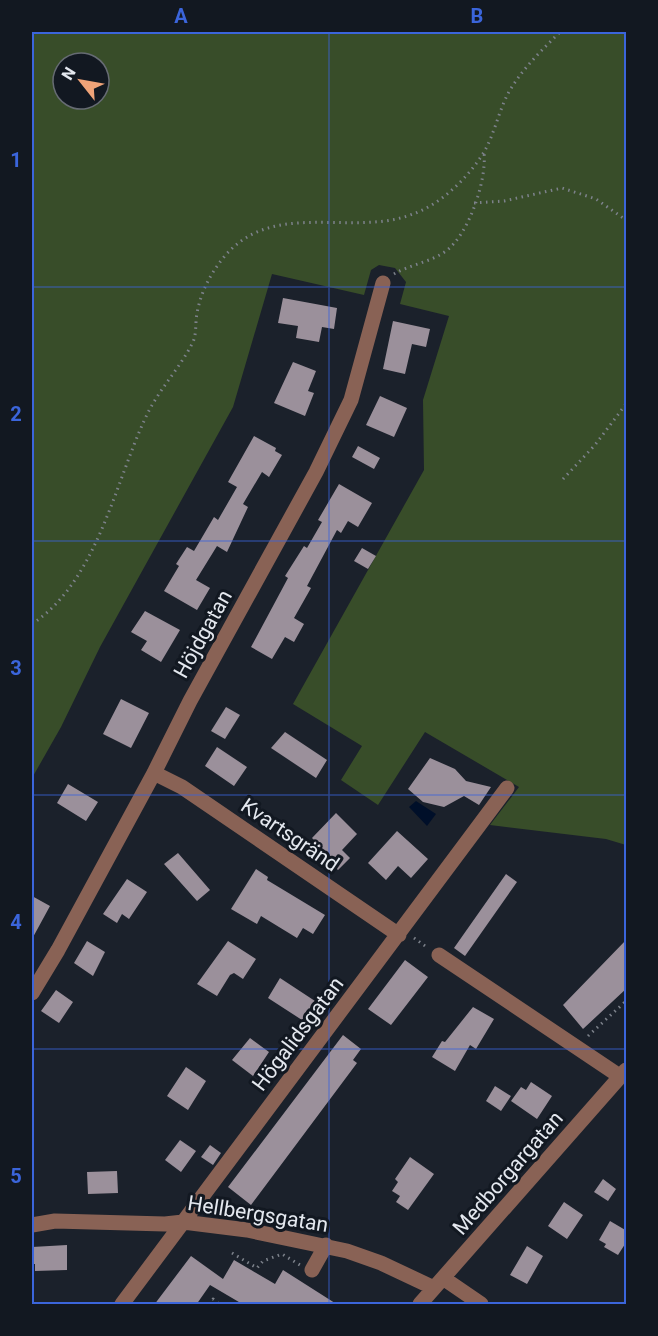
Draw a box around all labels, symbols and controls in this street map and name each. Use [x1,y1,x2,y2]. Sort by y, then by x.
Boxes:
text: A [174,4,188,28]
text: B [471,4,483,28]
north arrow [51,51,111,111]
text: N [58,64,80,83]
text: 1 [10,148,22,172]
text: 2 [10,402,22,426]
street label: Höjdgatan [169,586,237,682]
text: 3 [10,656,22,680]
street label: Kvartsgränd [236,793,344,877]
text: 4 [10,910,22,934]
street label: Högalidsgatan [247,972,349,1096]
street label: Medborgargatan [448,1107,568,1239]
text: 5 [10,1164,22,1188]
street label: Hellbergsgatan [186,1191,330,1237]

